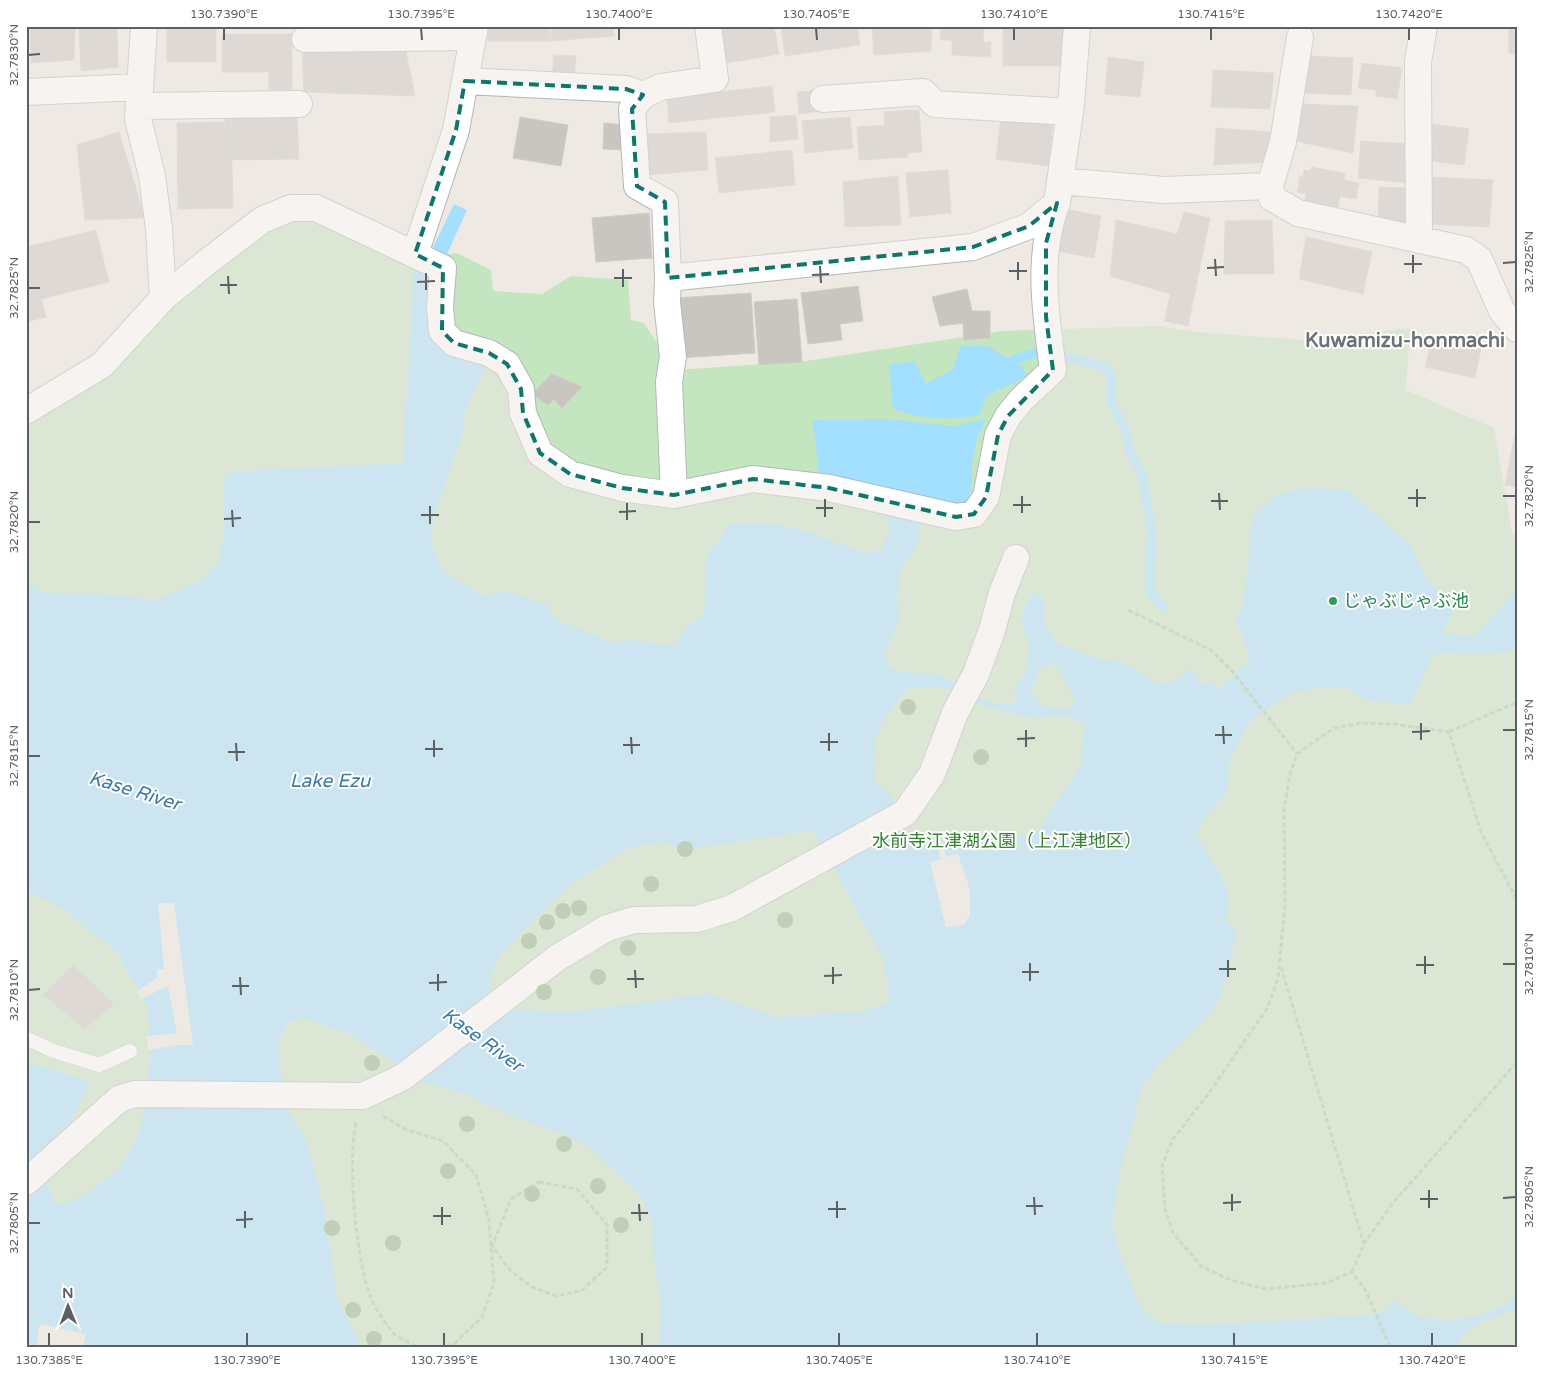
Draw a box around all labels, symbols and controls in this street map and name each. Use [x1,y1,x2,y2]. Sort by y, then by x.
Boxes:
text: 130.7390°E [190,7,258,21]
text: 130.7395°E [387,7,455,21]
text: 130.7400°E [585,7,653,21]
text: 130.7405°E [782,7,850,21]
text: 130.7410°E [980,7,1048,21]
text: 130.7415°E [1177,7,1245,21]
text: 130.7420°E [1375,7,1443,21]
text: 32.7830°N [7,24,21,86]
text: 32.7825°N [1522,231,1536,293]
text: 32.7825°N [7,257,21,319]
district label: Kuwamizu-honmachi [1305,329,1505,353]
text: 32.7820°N [1522,465,1536,527]
text: 32.7820°N [7,491,21,553]
place label: じゃぶじゃぶ池 [1343,590,1469,612]
marker: じゃぶじゃぶ池 [1327,595,1339,607]
text: 32.7815°N [1522,699,1536,761]
text: 32.7815°N [7,725,21,787]
water label: Kase River [86,767,186,816]
water label: Lake Ezu [290,770,372,792]
park label: 水前寺江津湖公園（上江津地区） [872,830,1142,852]
text: 32.7810°N [1522,933,1536,995]
text: 32.7810°N [7,959,21,1021]
water label: Kase River [438,1003,529,1078]
text: 32.7805°N [1522,1166,1536,1228]
text: 32.7805°N [7,1192,21,1254]
north arrow [42,1280,92,1330]
text: N [62,1285,74,1302]
text: 130.7385°E [15,1353,83,1367]
text: 130.7390°E [213,1353,281,1367]
text: 130.7395°E [410,1353,478,1367]
text: 130.7400°E [608,1353,676,1367]
text: 130.7405°E [805,1353,873,1367]
text: 130.7410°E [1003,1353,1071,1367]
text: 130.7415°E [1200,1353,1268,1367]
text: 130.7420°E [1398,1353,1466,1367]

